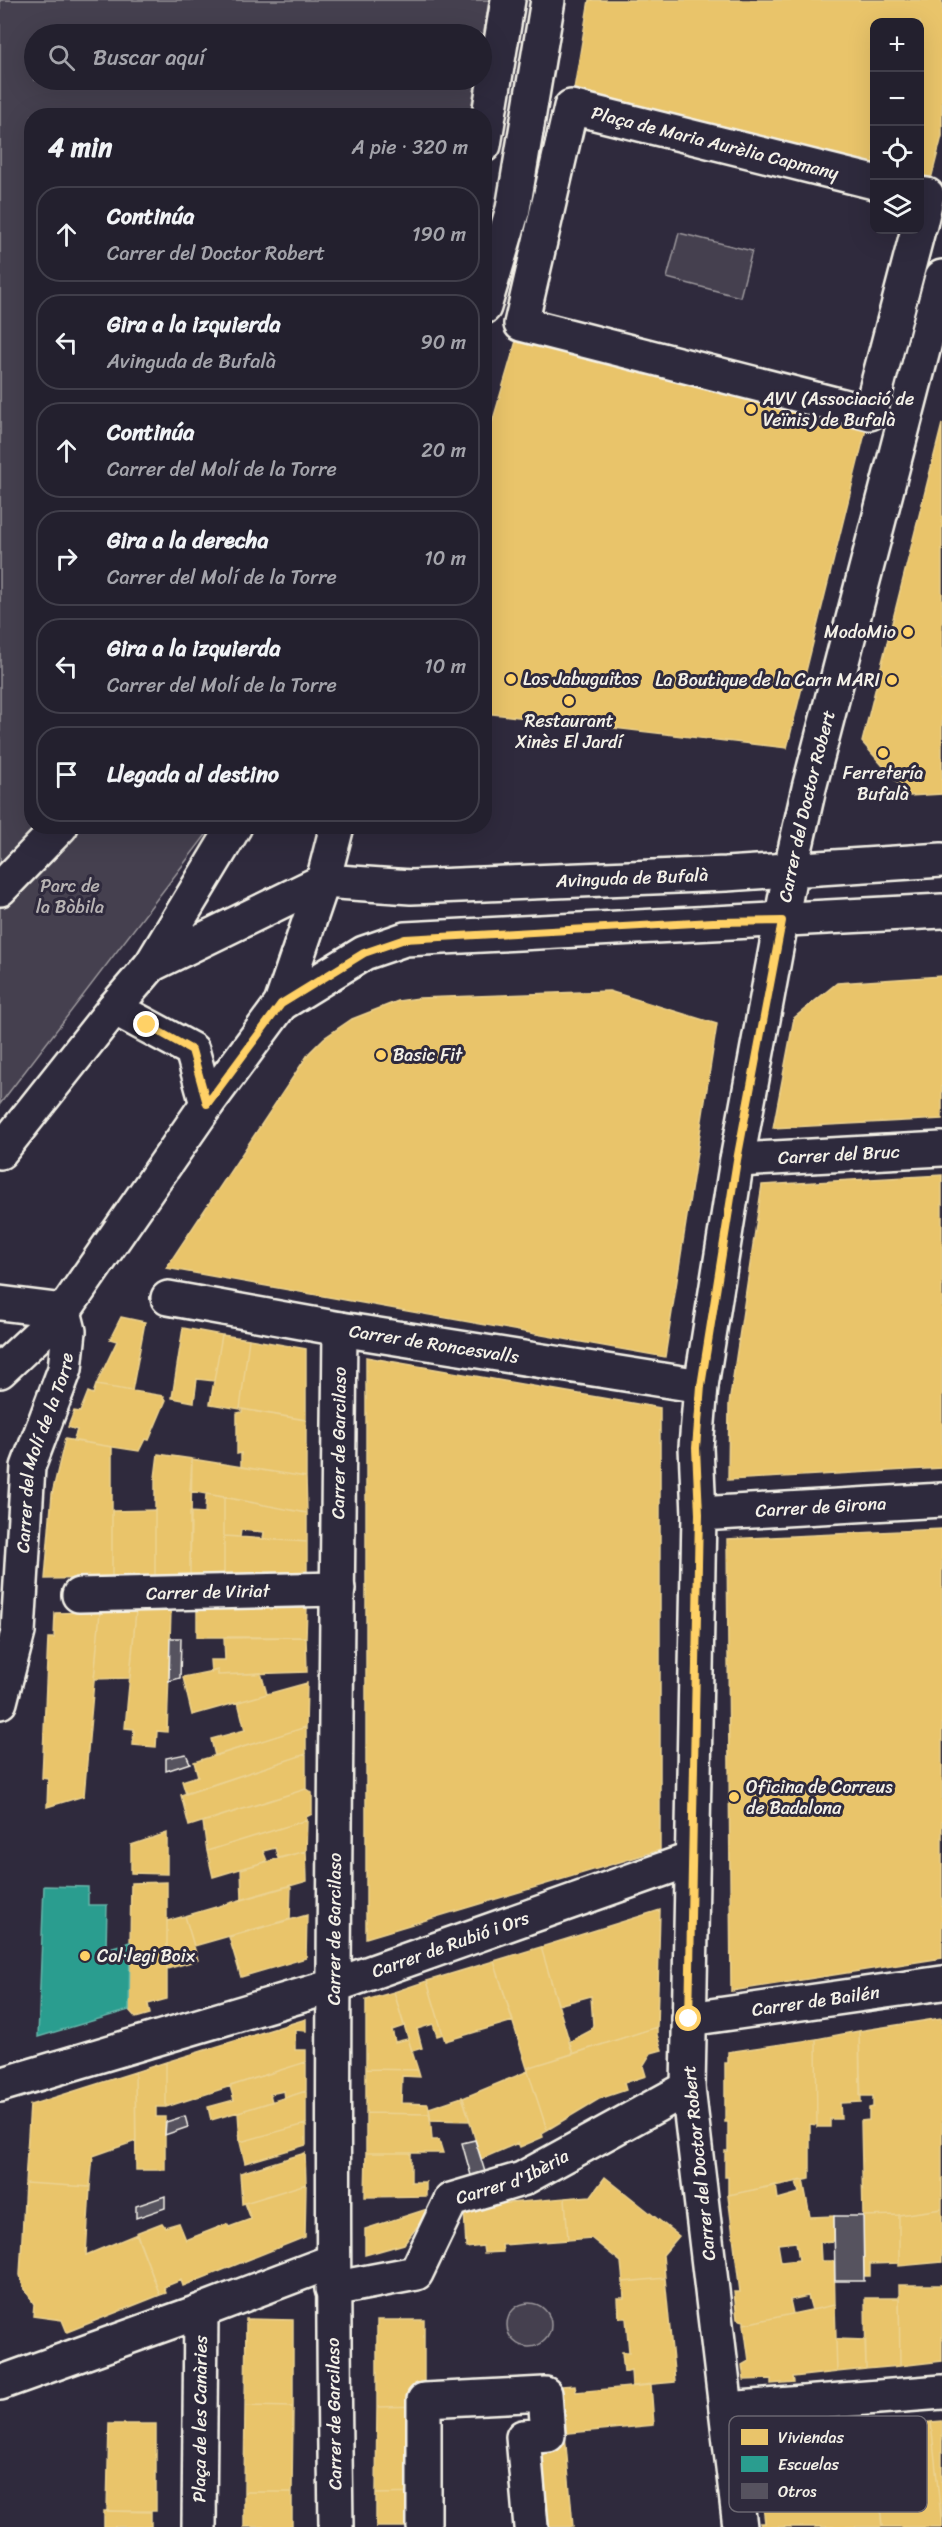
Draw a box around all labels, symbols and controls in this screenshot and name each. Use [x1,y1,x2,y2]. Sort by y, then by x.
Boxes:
map controls [870,18,924,234]
button: + [870,18,924,72]
search box [24,24,492,90]
text: Buscar aquí [93,38,205,77]
icon: search [45,41,78,74]
button: − [870,72,924,126]
street label: Plaça de Maria Aurèlia Capmany [588,97,843,189]
text: 4 min [48,124,112,170]
button: locate [870,126,924,180]
text: A pie · 320 m [352,130,468,165]
button: layers [870,180,924,234]
text: Continúa [107,197,194,236]
text: 190 m [412,217,466,252]
icon: ahead [50,218,83,251]
text: Carrer del Doctor Robert [107,236,325,271]
text: Gira a la izquierda [107,305,280,344]
text: 90 m [421,325,466,360]
icon: left [50,326,83,359]
text: Avinguda de Bufalà [107,344,276,379]
place label: AVV (Associació de Veïnis) de Bufalà [762,383,914,436]
marker: AVV (Associació de Veïnis) de Bufalà [744,402,758,416]
text: Continúa [107,413,194,452]
text: 20 m [421,433,466,468]
icon: ahead [50,434,83,467]
text: Carrer del Molí de la Torre [107,452,337,487]
text: Gira a la derecha [107,521,268,560]
text: 10 m [424,541,466,576]
icon: right [50,542,83,575]
text: Carrer del Molí de la Torre [107,560,337,595]
place label: ModoMio [824,616,896,648]
marker: ModoMio [901,625,915,639]
text: Gira a la izquierda [107,629,280,668]
text: 10 m [424,649,466,684]
icon: left [50,650,83,683]
place label: Los Jabuguitos [523,663,640,695]
place label: La Boutique de la Carn MARI [655,664,880,696]
text: Carrer del Molí de la Torre [107,668,337,703]
marker: Los Jabuguitos [504,672,518,686]
marker: La Boutique de la Carn MARI [885,673,899,687]
marker: Restaurant Xinès El Jardí [562,694,576,708]
place label: Restaurant Xinès El Jardí [515,705,624,758]
street label: Carrer del Doctor Robert [769,706,845,905]
marker: Ferretería Bufalà [876,746,890,760]
text: Llegada al destino [107,755,279,794]
place label: Ferretería Bufalà [843,757,923,810]
icon: arrive [50,758,83,791]
street label: Avinguda de Bufalà [554,859,709,897]
park label: Parc de la Bòbila [36,870,104,923]
route end [133,1011,159,1037]
place label: Basic Fit [393,1039,463,1071]
marker: Basic Fit [374,1048,388,1062]
street label: Carrer del Bruc [777,1135,901,1174]
street label: Carrer de Roncesvalls [347,1315,522,1373]
street label: Carrer del Molí de la Torre [7,1351,83,1554]
street label: Carrer de Garcilaso [322,1367,356,1519]
street label: Carrer de Girona [755,1487,887,1527]
street label: Carrer de Viriat [146,1575,271,1609]
place label: Oficina de Correus de Badalona [746,1771,893,1824]
marker: Oficina de Correus de Badalona [727,1790,741,1804]
street label: Carrer de Garcilaso [318,1853,351,2005]
street label: Carrer de Rubió i Ors [367,1902,534,1987]
place label: Col·legi Boix [97,1940,196,1972]
marker: Col·legi Boix [78,1949,92,1963]
street label: Carrer de Bailén [750,1976,882,2026]
route start [675,2005,701,2031]
street label: Carrer del Doctor Robert [673,2064,725,2262]
street label: Carrer d'Ibèria [452,2140,576,2214]
street label: Plaça de les Canàries [183,2335,217,2503]
street label: Carrer de Garcilaso [317,2338,351,2490]
legend [729,2416,927,2512]
text: Viviendas [778,2423,845,2452]
text: Escuelas [778,2450,840,2479]
text: Otros [778,2477,817,2506]

